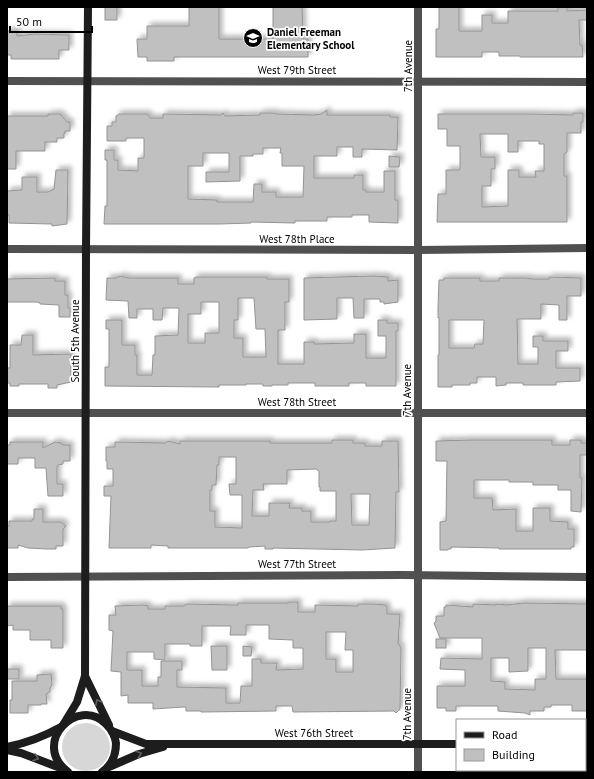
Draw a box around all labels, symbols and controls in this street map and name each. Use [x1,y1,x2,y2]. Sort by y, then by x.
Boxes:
scale bar [10,8,92,34]
text: 50 m [16,14,42,29]
place label: Daniel Freeman Elementary School [267,25,355,52]
school or university icon: Daniel Freeman Elementary School [242,27,264,49]
street label: 7th Avenue [401,39,415,92]
street label: West 79th Street [258,63,336,77]
street label: West 78th Place [259,232,335,246]
street label: South 5th Avenue [68,299,82,383]
street label: 7th Avenue [400,363,414,416]
street label: West 78th Street [258,395,336,409]
street label: West 77th Street [258,557,336,571]
street label: 7th Avenue [400,687,414,740]
one-way arrow [95,699,102,707]
legend [456,719,586,771]
street label: West 76th Street [275,726,353,740]
text: Road [492,727,517,742]
text: Building [492,747,535,762]
one-way arrow [136,750,143,759]
one-way arrow [33,753,40,762]

